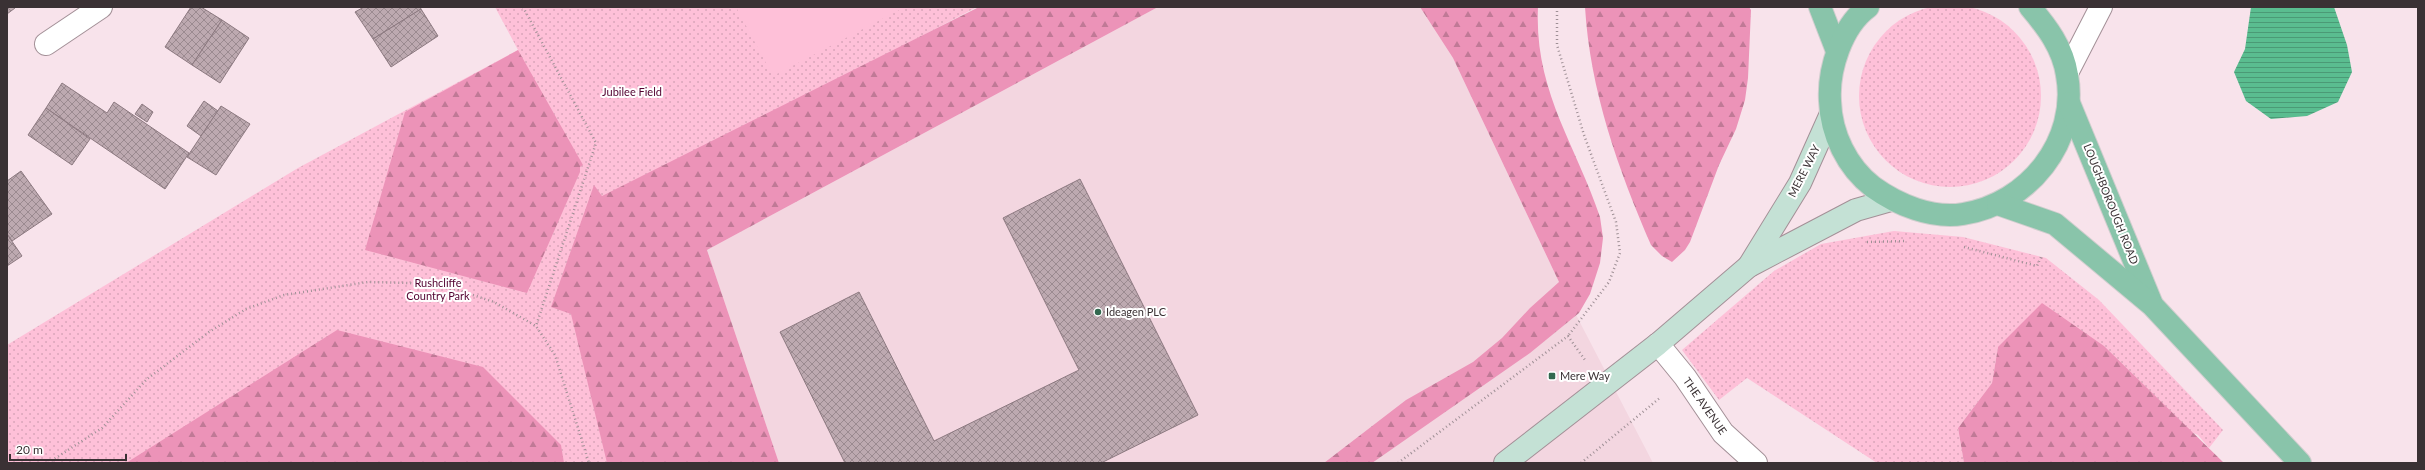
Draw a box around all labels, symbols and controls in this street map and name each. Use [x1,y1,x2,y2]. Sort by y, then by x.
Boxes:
park label: Jubilee Field [602,85,662,98]
street label: MERE WAY [1785,142,1822,199]
street label: LOUGHBOROUGH ROAD [2081,142,2142,266]
park label: Rushcliffe Country Park [406,276,470,302]
place label: Ideagen PLC [1106,305,1167,318]
marker: Ideagen PLC [1093,307,1103,317]
place label: Mere Way [1560,369,1610,382]
marker: Mere Way [1547,371,1557,381]
street label: THE AVENUE [1681,374,1730,437]
scale bar [10,436,126,462]
text: 20 m [16,442,43,457]

